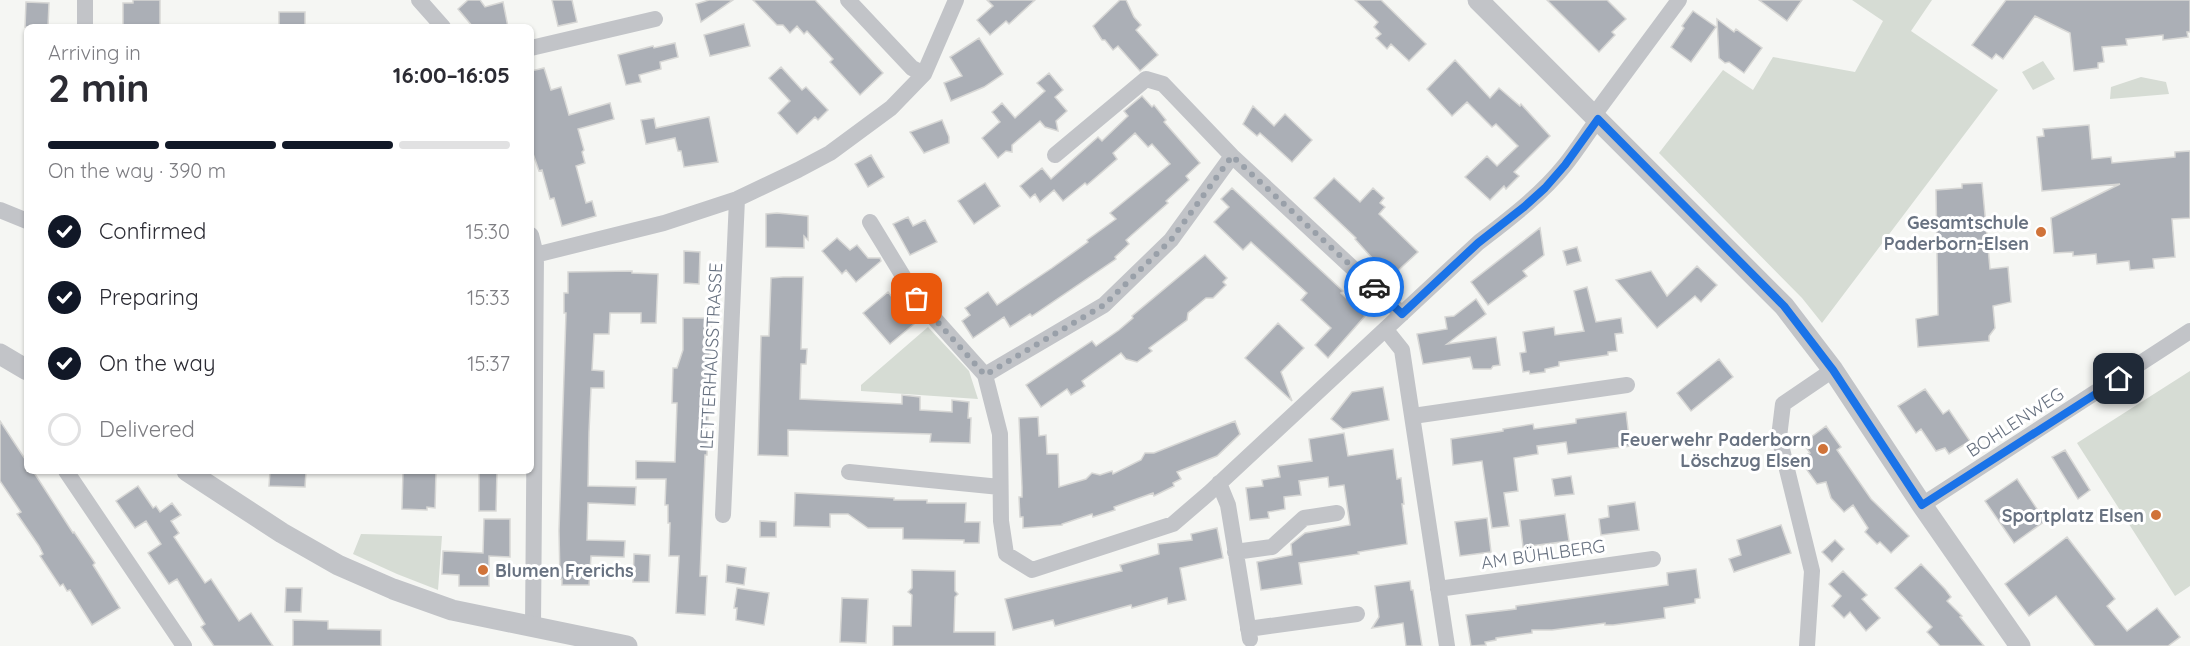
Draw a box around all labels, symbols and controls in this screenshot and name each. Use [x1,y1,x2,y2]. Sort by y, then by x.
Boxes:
text: Arriving in [48,40,141,65]
text: 16:00–16:05 [393,61,510,89]
text: 2 min [48,63,150,112]
text: On the way · 390 m [48,158,226,183]
place label: Gesamtschule Paderborn-Elsen [1884,211,2029,255]
icon: check [48,215,81,248]
text: Confirmed [99,217,206,245]
text: 15:30 [466,219,510,244]
marker: Gesamtschule Paderborn-Elsen [2034,225,2048,239]
courier [1344,257,1404,317]
street label: LETTERHAUSSTRASSE [695,262,727,450]
icon: car [1358,271,1391,304]
pin [891,273,942,324]
icon: check [48,281,81,314]
icon: bag [900,282,933,315]
text: Preparing [99,283,199,311]
text: 15:33 [467,285,510,310]
icon: check [48,347,81,380]
text: On the way [99,349,215,377]
text: 15:37 [467,351,510,376]
pin [2093,353,2144,404]
icon: home [2102,362,2135,395]
street label: BOHLENWEG [1962,382,2068,462]
text: Delivered [99,415,195,443]
place label: Feuerwehr Paderborn Löschzug Elsen [1620,428,1811,472]
marker: Feuerwehr Paderborn Löschzug Elsen [1816,442,1830,456]
place label: Sportplatz Elsen [2002,504,2144,527]
marker: Sportplatz Elsen [2149,508,2163,522]
street label: AM BÜHLBERG [1480,534,1606,574]
place label: Blumen Frerichs [495,559,634,582]
marker: Blumen Frerichs [476,563,490,577]

